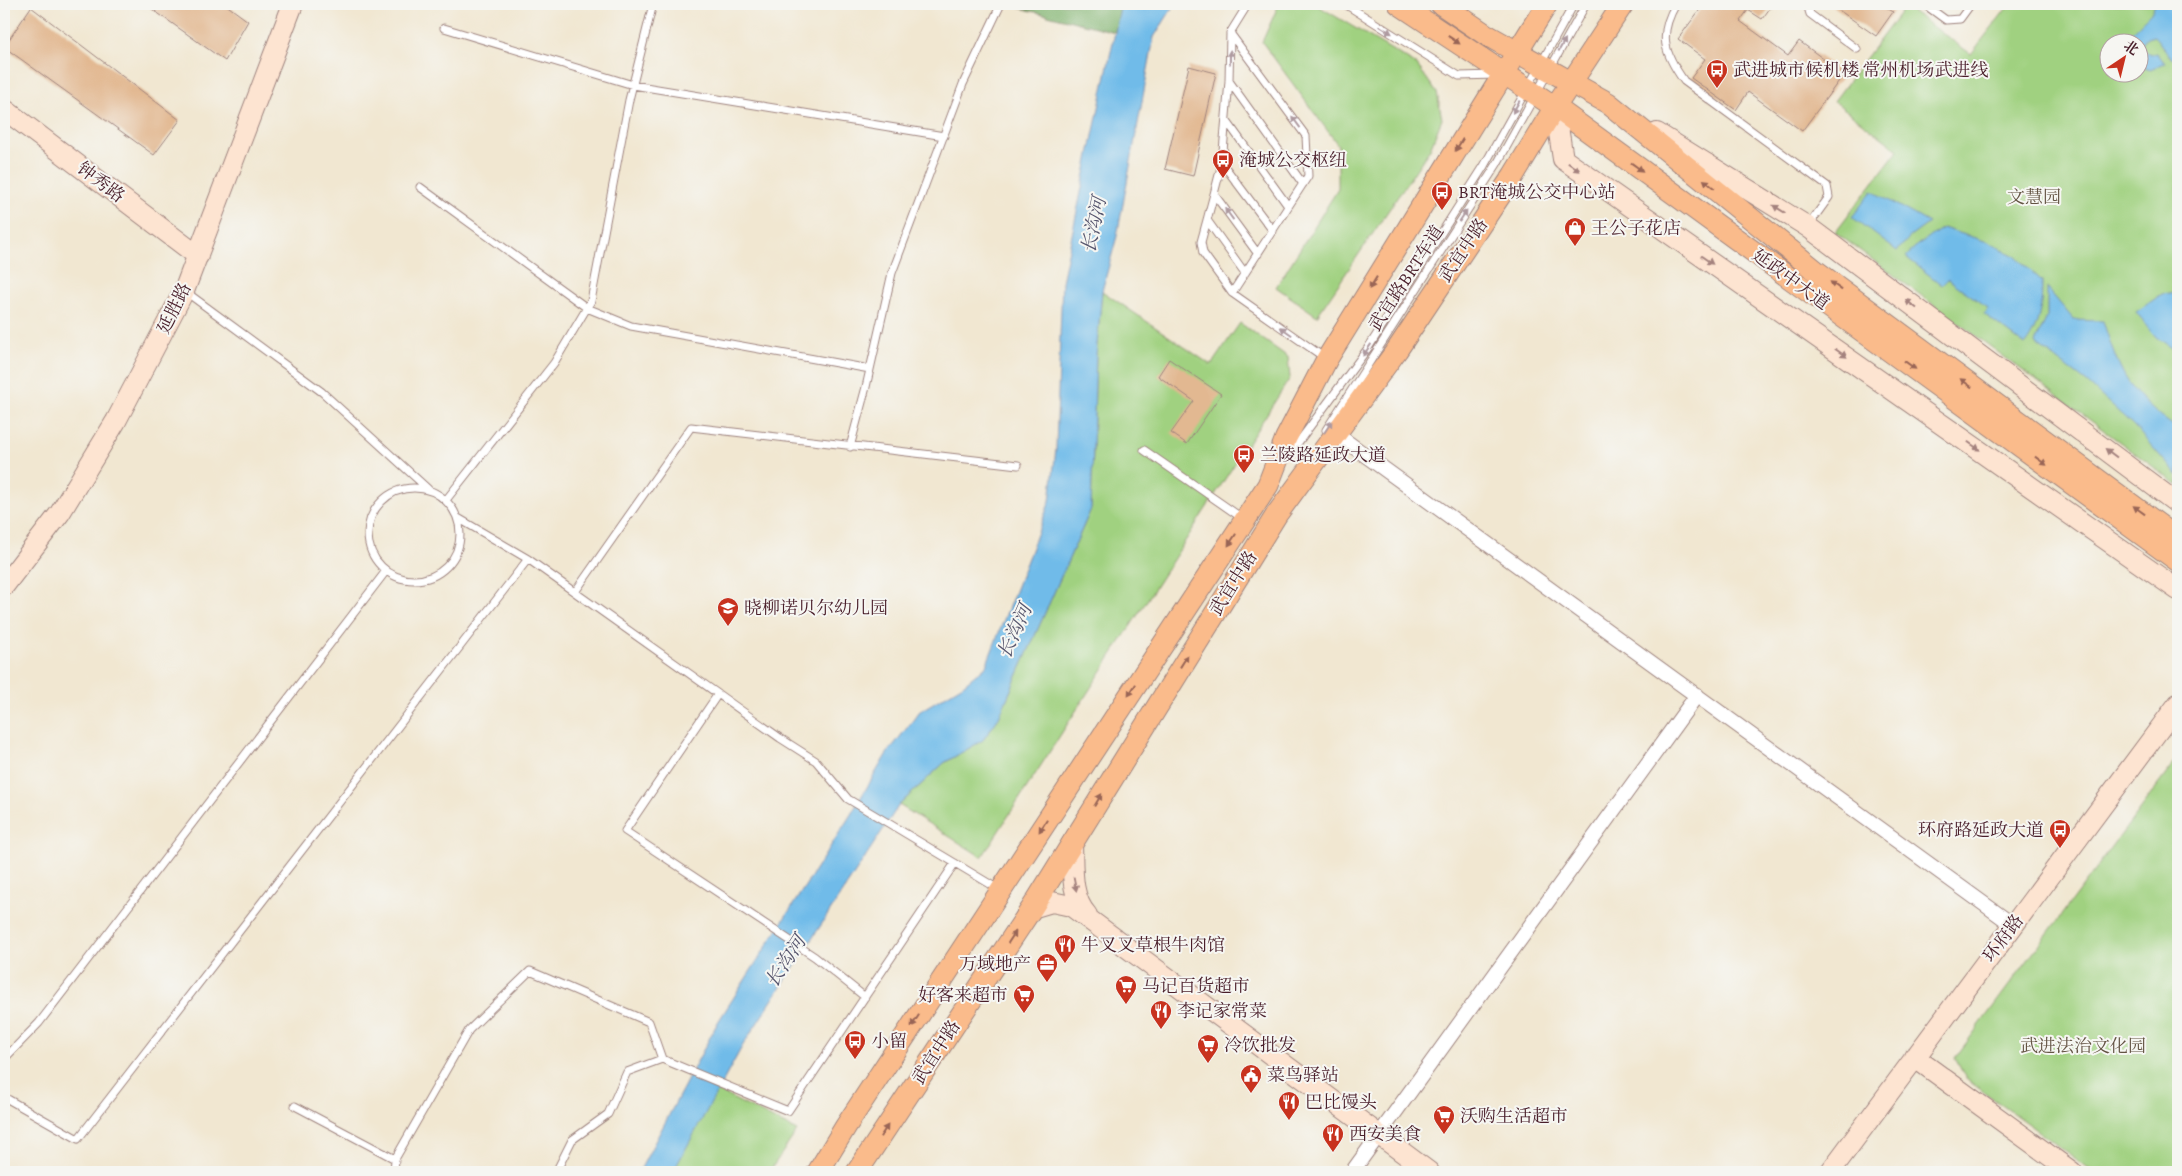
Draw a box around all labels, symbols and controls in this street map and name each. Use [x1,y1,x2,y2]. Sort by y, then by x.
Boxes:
one-way arrow [1379,25,1393,35]
north arrow [2100,32,2150,82]
one-way arrow [1447,36,1461,45]
text: 北 [2120,36,2142,60]
one-way arrow [1557,39,1566,52]
one-way arrow [1226,49,1234,65]
bus stop icon: 武进城市候机楼 常州机场武进线 [1705,58,1729,89]
place label: 武进城市候机楼 常州机场武进线 [1733,58,1989,82]
one-way arrow [1512,101,1521,114]
one-way arrow [1291,116,1301,129]
one-way arrow [1454,139,1463,152]
bus stop icon: 淹城公交枢纽 [1211,148,1235,179]
place label: 淹城公交枢纽 [1239,148,1347,172]
street label: 钟秀路 [72,156,130,208]
one-way arrow [1630,161,1643,172]
one-way arrow [1567,162,1581,172]
one-way arrow [1703,179,1716,190]
bus stop icon: BRT淹城公交中心站 [1430,180,1454,211]
place label: BRT淹城公交中心站 [1458,180,1616,204]
park label: 文慧园 [2007,185,2061,209]
water label: 长沟河 [1075,192,1113,256]
one-way arrow [1773,204,1786,213]
one-way arrow [1224,207,1234,221]
one-way arrow [1458,210,1468,223]
street label: 武宜中路 [1433,213,1493,287]
shop icon: 王公子花店 [1563,216,1587,247]
place label: 王公子花店 [1591,216,1681,240]
street label: 武宜路BRT车道 [1363,220,1449,336]
street label: 延政中大道 [1748,243,1834,315]
one-way arrow [1701,255,1714,265]
one-way arrow [1369,277,1378,290]
street label: 延胜路 [151,278,197,338]
one-way arrow [1829,281,1843,291]
one-way arrow [1904,299,1918,309]
one-way arrow [1280,326,1293,336]
one-way arrow [1362,343,1372,357]
one-way arrow [1834,348,1847,358]
one-way arrow [1903,360,1916,370]
one-way arrow [1960,377,1973,388]
one-way arrow [1323,420,1333,433]
one-way arrow [1967,441,1980,451]
bus stop icon: 兰陵路延政大道 [1232,443,1256,474]
place label: 兰陵路延政大道 [1260,443,1386,467]
one-way arrow [2105,448,2118,459]
one-way arrow [2034,456,2048,466]
one-way arrow [2133,505,2146,516]
one-way arrow [1227,534,1236,547]
street label: 武宜中路 [1204,546,1262,620]
school or university icon: 晓柳诺贝尔幼儿园 [716,596,740,627]
place label: 晓柳诺贝尔幼儿园 [744,596,888,620]
water label: 长沟河 [991,597,1040,663]
one-way arrow [1179,655,1188,668]
one-way arrow [1128,684,1137,697]
one-way arrow [1094,793,1103,806]
place label: 环府路延政大道 [1918,818,2044,842]
bus stop icon: 环府路延政大道 [2048,818,2072,849]
one-way arrow [1038,819,1048,833]
one-way arrow [1071,877,1079,893]
street label: 环府路 [1977,909,2029,967]
water label: 长沟河 [759,928,814,993]
one-way arrow [1007,931,1017,944]
restaurant icon: 牛叉叉草根牛肉馆 [1053,933,1077,964]
place label: 牛叉叉草根牛肉馆 [1081,933,1225,957]
place label: 万域地产 [959,952,1031,976]
office icon: 万域地产 [1035,952,1059,983]
supermarket icon: 马记百货超市 [1114,974,1138,1005]
place label: 马记百货超市 [1142,974,1250,998]
place label: 好客来超市 [918,983,1008,1007]
supermarket icon: 好客来超市 [1012,983,1036,1014]
restaurant icon: 李记家常菜 [1149,999,1173,1030]
place label: 李记家常菜 [1177,999,1267,1023]
one-way arrow [911,1014,920,1027]
street label: 武宜中路 [906,1015,966,1089]
bus stop icon: 小留 [843,1029,867,1060]
place label: 小留 [871,1029,907,1053]
supermarket icon: 冷饮批发 [1196,1033,1220,1064]
place label: 冷饮批发 [1224,1033,1296,1057]
park label: 武进法治文化园 [2020,1034,2146,1058]
public building icon: 菜鸟驿站 [1239,1063,1263,1094]
place label: 菜鸟驿站 [1267,1063,1339,1087]
restaurant icon: 巴比馒头 [1277,1090,1301,1121]
place label: 巴比馒头 [1305,1090,1377,1114]
supermarket icon: 沃购生活超市 [1432,1104,1456,1135]
place label: 沃购生活超市 [1460,1104,1568,1128]
restaurant icon: 西安美食 [1321,1122,1345,1153]
place label: 西安美食 [1349,1122,1421,1146]
one-way arrow [879,1124,888,1138]

